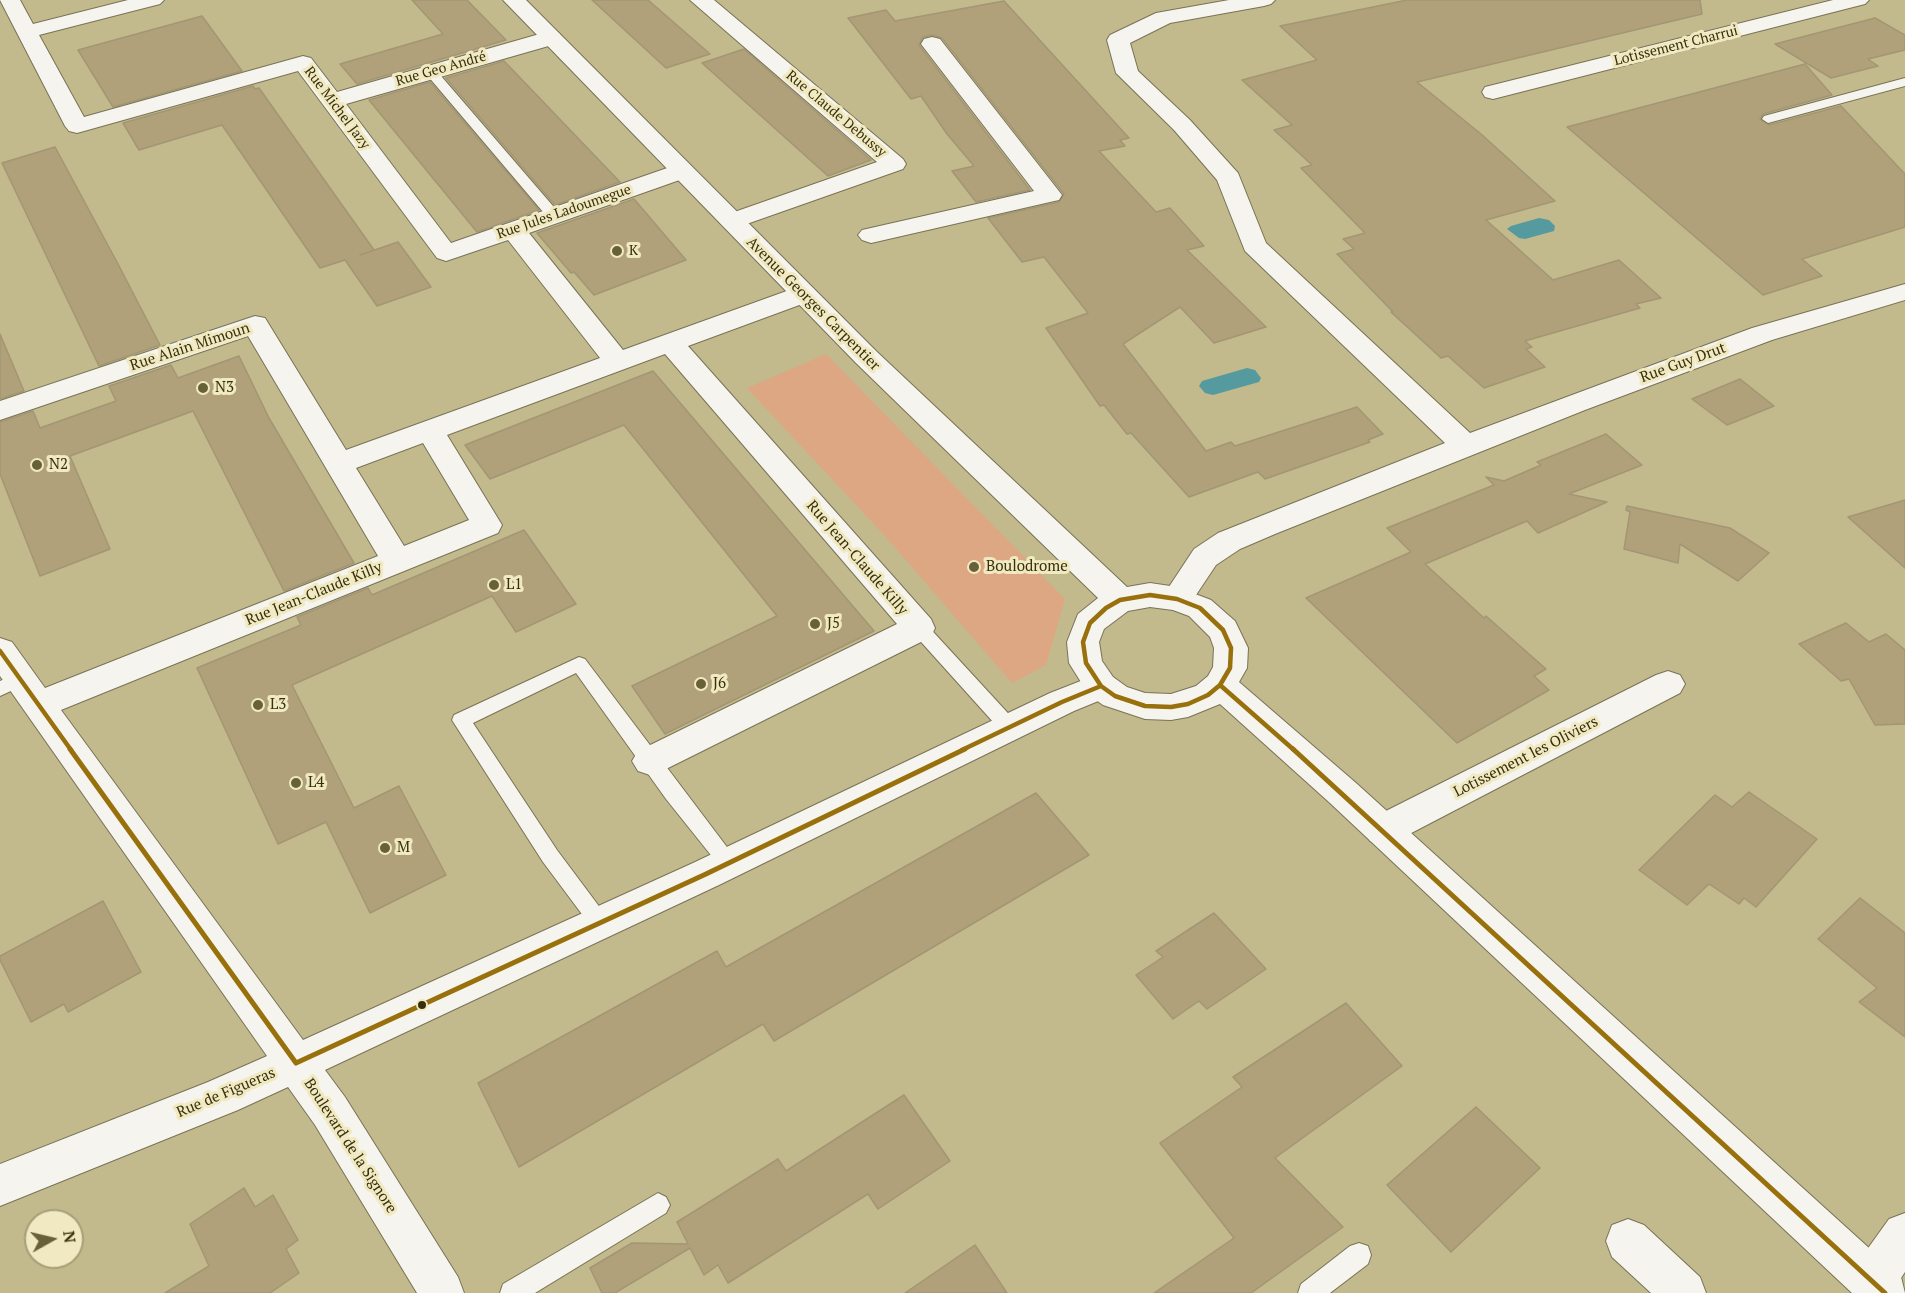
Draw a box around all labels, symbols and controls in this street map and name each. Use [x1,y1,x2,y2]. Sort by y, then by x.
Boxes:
street label: Lotissement Charrui [1612,22,1740,70]
street label: Rue Geo André [394,48,488,90]
street label: Rue Michel Jazy [301,64,373,152]
street label: Rue Claude Debussy [782,67,890,161]
street label: Rue Jules Ladoumegue [495,181,633,243]
street label: Avenue Georges Carpentier [742,233,884,375]
place label: K [629,243,638,259]
marker: K [610,244,624,258]
street label: Rue Alain Mimoun [128,319,252,375]
street label: Rue Guy Drut [1638,339,1728,387]
place label: N3 [215,379,234,397]
marker: N3 [196,381,210,395]
place label: N2 [49,456,68,474]
marker: N2 [30,458,44,472]
street label: Rue Jean-Claude Killy [802,497,912,619]
street label: Rue Jean-Claude Killy [243,558,385,630]
place label: Boulodrome [986,558,1068,576]
marker: Boulodrome [967,560,981,574]
place label: L1 [506,576,522,594]
marker: L1 [487,578,501,592]
place label: J5 [827,615,840,633]
marker: J5 [808,617,822,631]
place label: J6 [713,675,726,693]
marker: J6 [694,677,708,691]
place label: L3 [270,696,286,714]
marker: L3 [251,698,265,712]
street label: Lotissement les Oliviers [1451,713,1601,801]
place label: L4 [308,774,324,792]
marker: L4 [289,776,303,790]
place label: M [397,839,410,857]
marker: M [378,841,392,855]
unlabelled marker [416,999,428,1011]
street label: Rue de Figueras [174,1064,278,1122]
street label: Boulevard de la Signore [300,1075,400,1217]
north arrow [24,1209,84,1269]
text: N [58,1229,82,1244]

